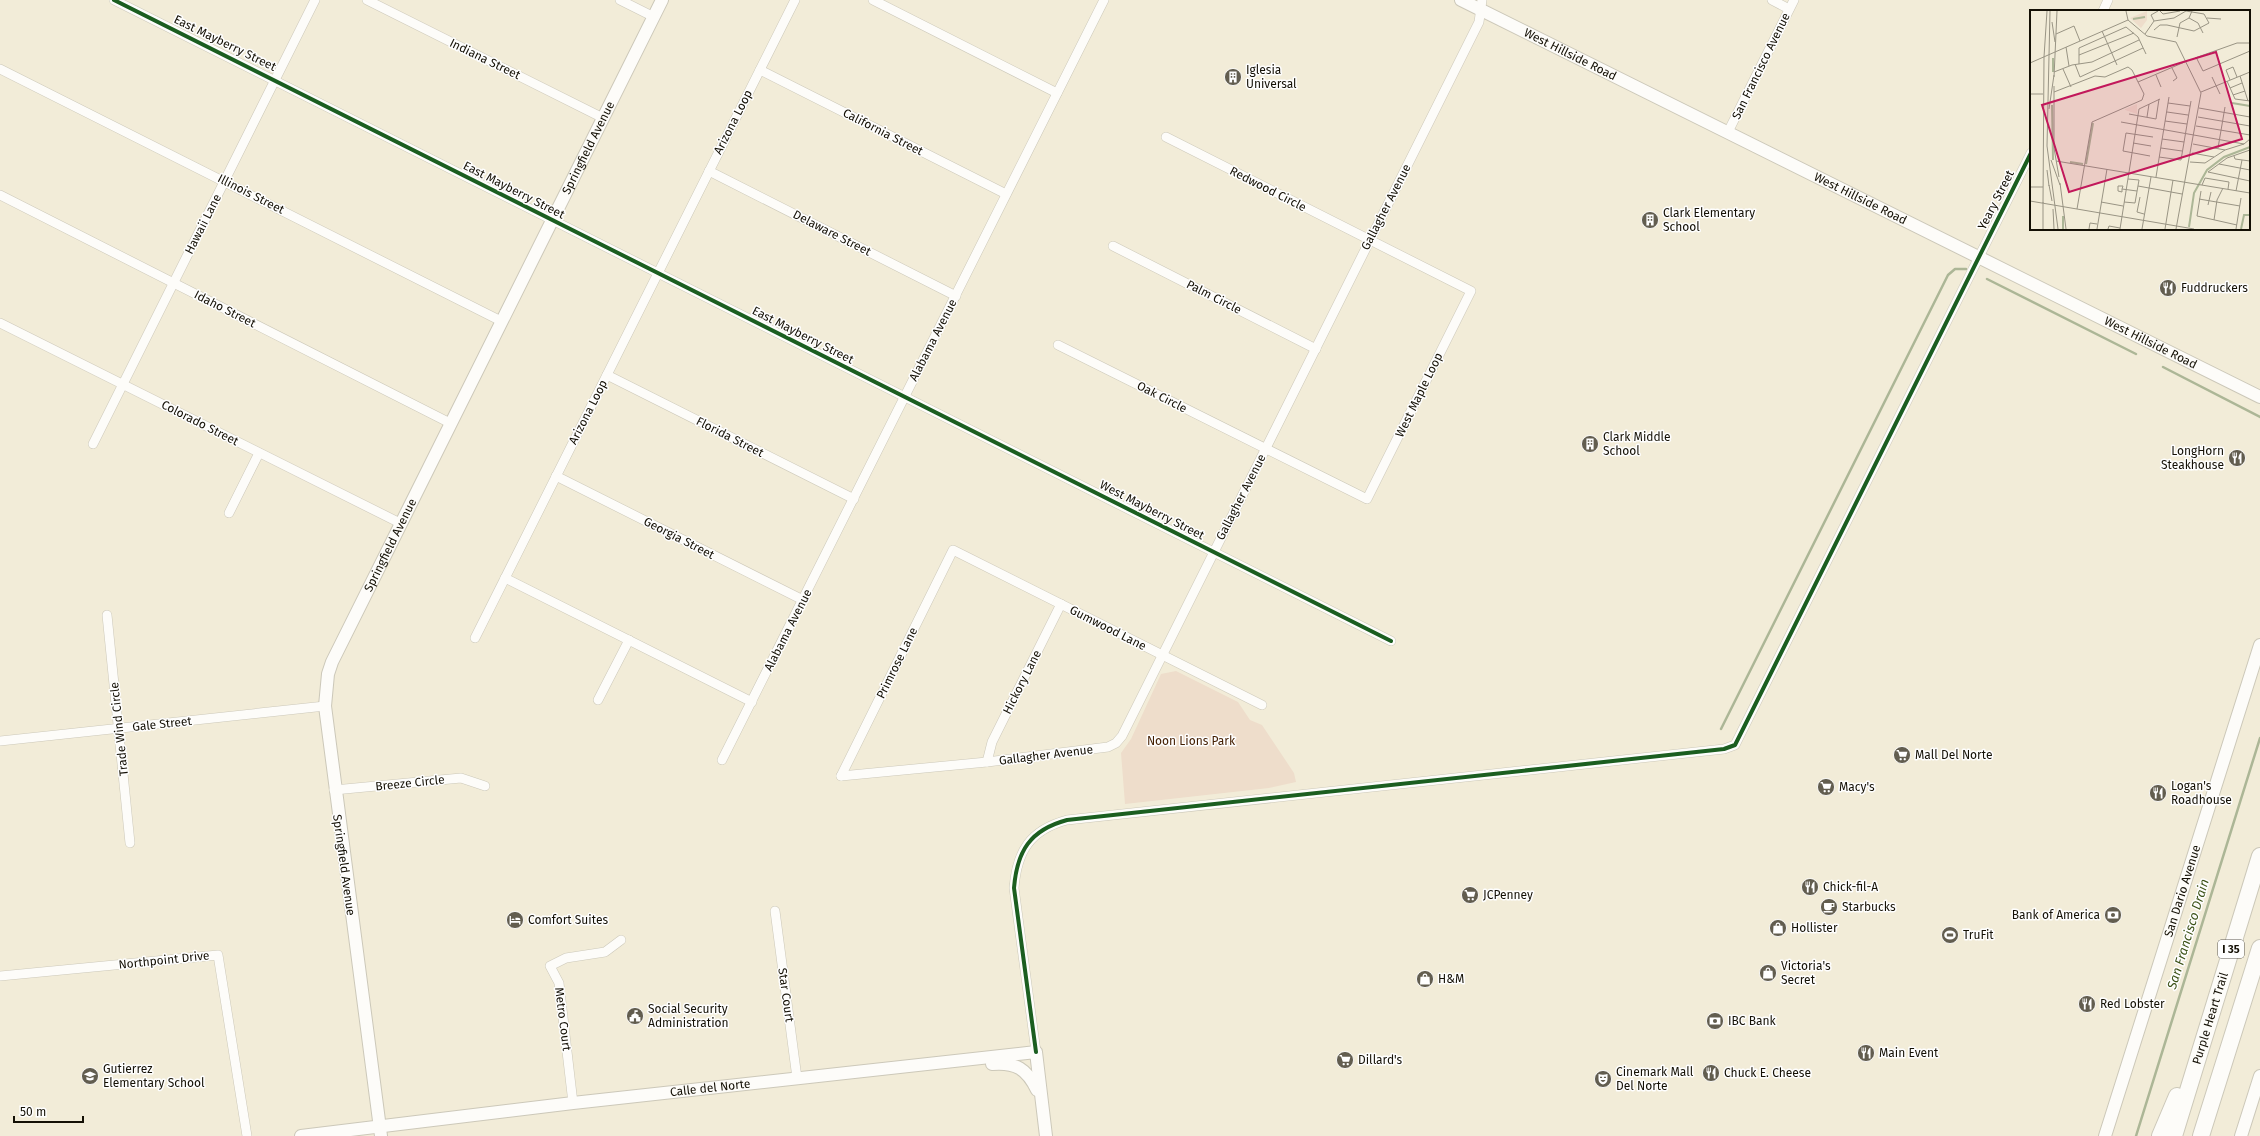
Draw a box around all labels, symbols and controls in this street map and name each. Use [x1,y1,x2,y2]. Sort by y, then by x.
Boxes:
street label: San Francisco Avenue [1729,10,1793,122]
inset map [2030,10,2250,230]
street label: East Mayberry Street [172,12,279,74]
street label: West Hillside Road [1522,25,1619,83]
street label: Indiana Street [447,36,523,82]
place label: Iglesia Universal [1246,63,1297,91]
building icon: Iglesia Universal [1223,67,1243,87]
street label: Arizona Loop [711,87,755,157]
street label: Springfield Avenue [559,99,617,197]
street label: California Street [841,106,926,159]
street label: East Mayberry Street [461,158,568,222]
street label: Gallagher Avenue [1358,162,1414,252]
street label: Redwood Circle [1227,164,1309,214]
street label: Yeary Street [1975,167,2017,232]
street label: West Hillside Road [1812,170,1909,227]
street label: Illinois Street [215,171,287,217]
street label: Hawaii Lane [182,192,224,256]
place label: Clark Elementary School [1663,206,1755,234]
street label: Delaware Street [791,207,874,259]
building icon: Clark Elementary School [1640,210,1660,230]
street label: Palm Circle [1184,277,1244,317]
restaurant icon: Fuddruckers [2158,278,2178,298]
place label: Fuddruckers [2181,281,2248,295]
street label: Idaho Street [192,288,259,331]
street label: Alabama Avenue [906,297,960,383]
street label: East Mayberry Street [750,303,857,367]
street label: West Hillside Road [2102,314,2199,372]
street label: West Maple Loop [1392,350,1446,440]
street label: Arizona Loop [566,377,610,447]
street label: Oak Circle [1135,378,1189,416]
street label: Colorado Street [159,398,241,449]
street label: Florida Street [694,414,767,460]
place label: Clark Middle School [1603,430,1671,458]
building icon: Clark Middle School [1580,434,1600,454]
place label: LongHorn Steakhouse [2161,444,2224,472]
restaurant icon: LongHorn Steakhouse [2227,448,2247,468]
street label: Gallagher Avenue [1213,452,1269,542]
street label: West Mayberry Street [1097,478,1207,543]
street label: Springfield Avenue [361,496,419,594]
street label: Georgia Street [641,514,717,562]
street label: Alabama Avenue [761,587,815,673]
street label: Gumwood Lane [1067,603,1149,653]
street label: Primrose Lane [874,625,920,701]
street label: Hickory Lane [1000,648,1044,716]
street label: Trade Wind Circle [107,681,131,777]
street label: Gale Street [132,714,193,734]
park label: Noon Lions Park [1147,734,1236,748]
street label: Gallagher Avenue [998,742,1094,768]
supermarket icon: Mall Del Norte [1892,745,1912,765]
place label: Mall Del Norte [1915,748,1992,762]
street label: Breeze Circle [375,772,445,794]
supermarket icon: Macy's [1816,777,1836,797]
place label: Logan's Roadhouse [2171,779,2232,807]
place label: Macy's [1839,780,1875,794]
restaurant icon: Logan's Roadhouse [2148,783,2168,803]
street label: Springfield Avenue [330,813,358,917]
street label: San Dario Avenue [2161,843,2203,939]
restaurant icon: Chick-fil-A [1800,877,1820,897]
water label: San Francisco Drain [2164,877,2212,992]
place label: Chick-fil-A [1823,880,1878,894]
supermarket icon: JCPenney [1460,885,1480,905]
place label: JCPenney [1483,888,1533,902]
cafe icon: Starbucks [1819,897,1839,917]
place label: Starbucks [1842,900,1896,914]
bank icon: Bank of America [2103,905,2123,925]
place label: Bank of America [2012,908,2100,922]
hotel icon: Comfort Suites [505,910,525,930]
place label: Comfort Suites [528,913,608,927]
shop icon: Hollister [1768,918,1788,938]
place label: Hollister [1791,921,1838,935]
sports icon: TruFit [1940,925,1960,945]
place label: TruFit [1963,928,1994,942]
road number: I 35 [2218,940,2244,958]
street label: Northpoint Drive [118,948,210,972]
place label: Victoria's Secret [1781,959,1831,987]
shop icon: Victoria's Secret [1758,963,1778,983]
street label: Star Court [775,967,797,1024]
shop icon: H&M [1415,969,1435,989]
street label: Purple Heart Trail [2189,970,2231,1066]
place label: H&M [1438,972,1464,986]
street label: Metro Court [552,986,574,1052]
restaurant icon: Red Lobster [2077,994,2097,1014]
place label: Red Lobster [2100,997,2165,1011]
place label: Social Security Administration [648,1002,729,1030]
public building icon: Social Security Administration [625,1006,645,1026]
bank icon: IBC Bank [1705,1011,1725,1031]
place label: IBC Bank [1728,1014,1777,1028]
restaurant icon: Main Event [1856,1043,1876,1063]
place label: Main Event [1879,1046,1939,1060]
supermarket icon: Dillard's [1335,1050,1355,1070]
place label: Dillard's [1358,1053,1403,1067]
place label: Gutierrez Elementary School [103,1062,205,1090]
restaurant icon: Chuck E. Cheese [1701,1063,1721,1083]
place label: Cinemark Mall Del Norte [1616,1065,1694,1093]
school or university icon: Gutierrez Elementary School [80,1066,100,1086]
place label: Chuck E. Cheese [1724,1066,1811,1080]
theatre icon: Cinemark Mall Del Norte [1593,1069,1613,1089]
street label: Calle del Norte [669,1077,751,1099]
scale bar [14,1098,83,1124]
text: 50 m [20,1105,46,1119]

